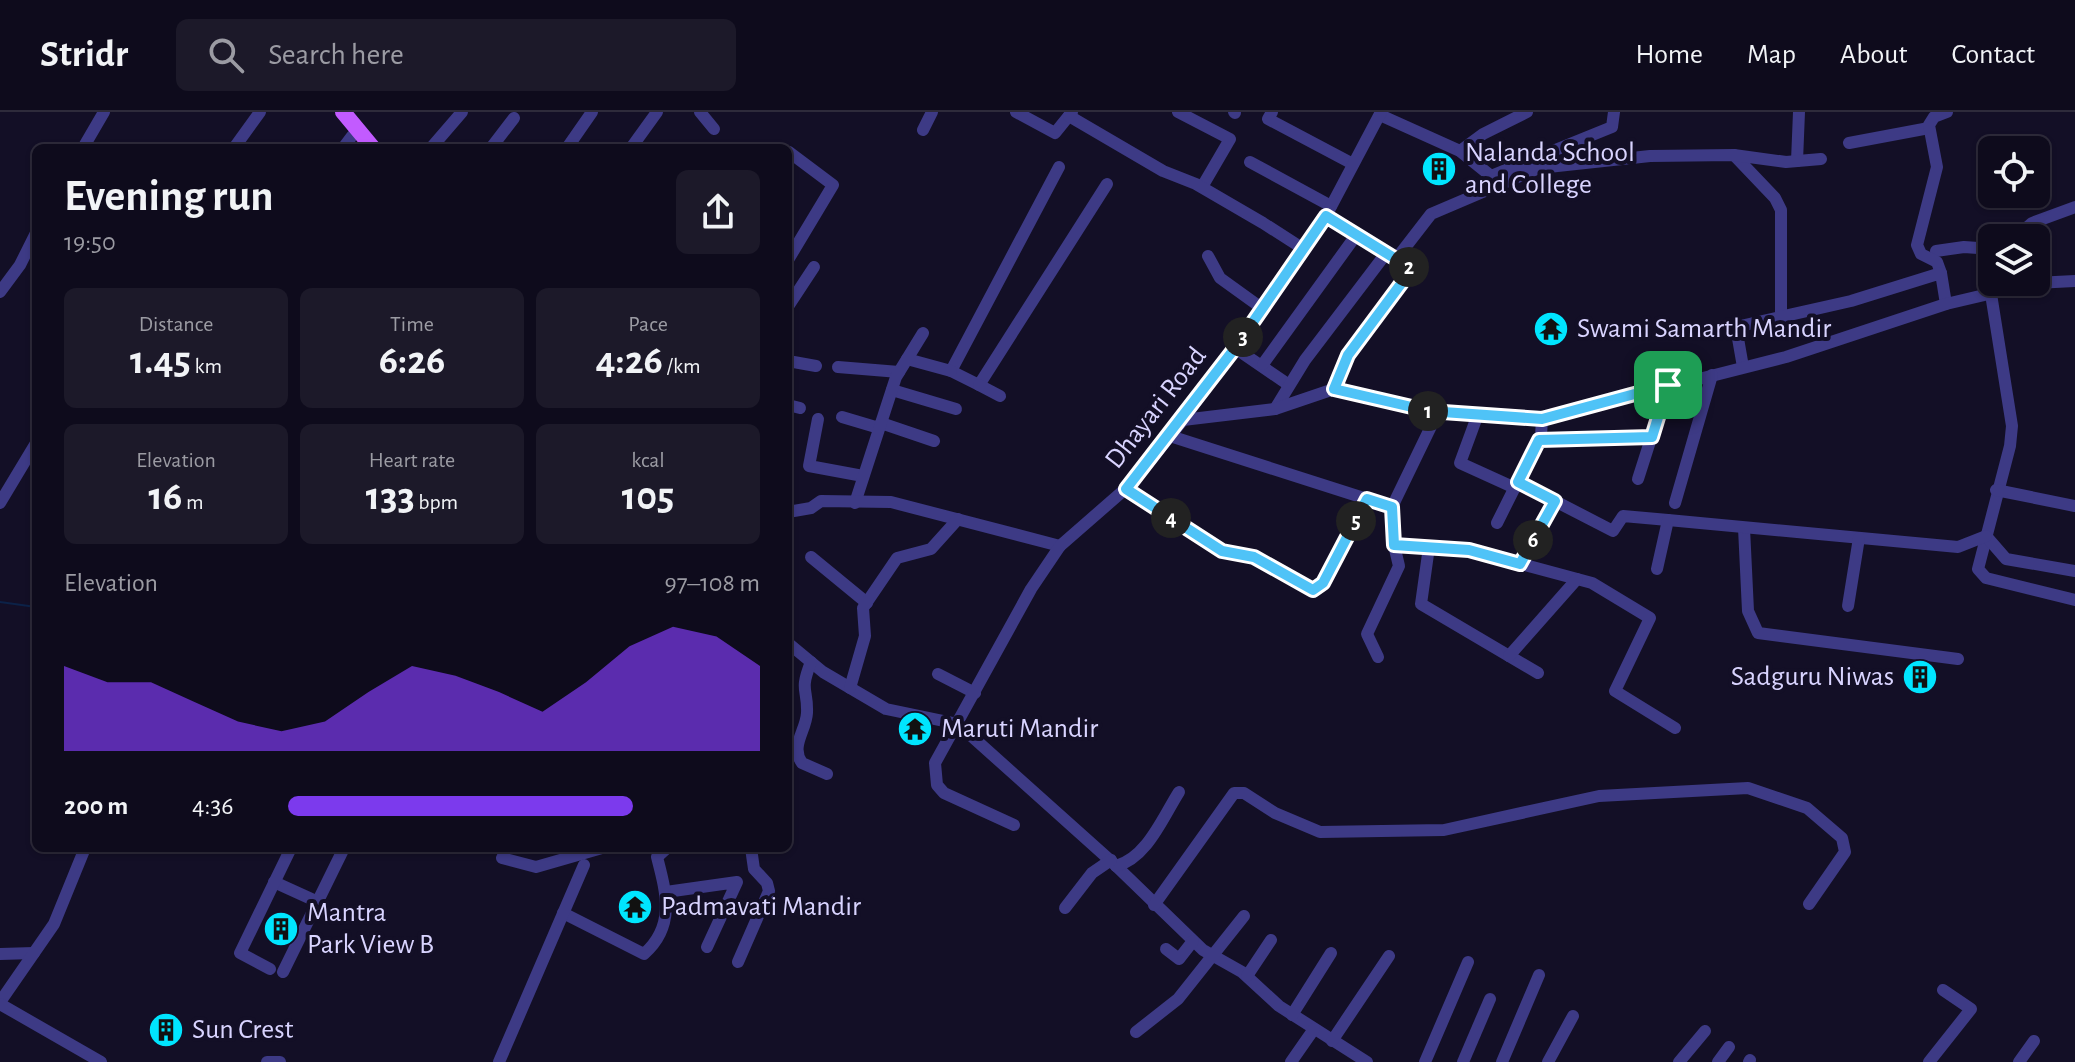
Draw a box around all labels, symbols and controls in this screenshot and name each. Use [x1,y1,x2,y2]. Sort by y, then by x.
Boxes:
search box [176,19,736,91]
icon: search [204,33,248,77]
text: Stridr [40,36,128,74]
text: Search here [268,40,404,70]
text: Home [1636,41,1703,69]
text: Map [1747,41,1796,69]
text: About [1840,41,1908,69]
text: Contact [1952,41,2035,69]
map controls [1978,136,2050,296]
button: locate [1978,136,2050,208]
place label: Nalanda School and College [1465,139,1635,199]
building icon: Nalanda School and College [1420,150,1458,188]
button: share [676,170,760,254]
text: Evening run [64,175,273,219]
button: layers [1978,224,2050,296]
text: 19:50 [64,229,116,255]
pin: 2 [1389,247,1429,287]
text: 2 [1404,256,1414,278]
temple icon: Swami Samarth Mandir [1532,310,1570,348]
text: Distance [139,313,213,335]
text: Time [390,313,434,335]
text: Pace [628,313,668,335]
place label: Swami Samarth Mandir [1577,315,1831,343]
pin: 3 [1223,317,1263,357]
text: 3 [1238,326,1248,348]
text: 1.45 [130,341,191,381]
text: 6:26 [379,341,445,381]
text: 4:26 [595,341,663,381]
street label: Dhayari Road [1100,342,1212,474]
pin [1634,351,1702,419]
text: km [191,355,222,377]
text: /km [663,355,701,377]
icon: arrive [1646,363,1690,407]
pin: 1 [1408,391,1448,431]
text: 1 [1424,400,1432,422]
text: Elevation [136,449,216,471]
text: Heart rate [369,449,455,471]
text: kcal [631,449,665,471]
text: 16 [149,477,182,517]
text: 133 [366,477,415,517]
text: 105 [622,477,674,517]
text: m [182,491,203,513]
text: bpm [415,491,458,513]
pin: 4 [1151,498,1191,538]
pin: 5 [1336,501,1376,541]
text: 4 [1165,507,1177,529]
text: 5 [1351,510,1361,532]
pin: 6 [1513,520,1553,560]
text: 6 [1528,529,1538,551]
text: Elevation [64,570,158,596]
text: 97–108 m [664,570,760,596]
building icon: Sadguru Niwas [1901,658,1939,696]
place label: Sadguru Niwas [1731,663,1894,691]
temple icon: Maruti Mandir [896,710,934,748]
place label: Maruti Mandir [941,715,1098,743]
text: 200 m [64,793,128,819]
text: 4:36 [192,793,233,819]
temple icon: Padmavati Mandir [616,888,654,926]
place label: Padmavati Mandir [661,893,861,921]
place label: Mantra Park View B [307,899,434,959]
building icon: Mantra Park View B [262,910,300,948]
building icon: Sun Crest [147,1011,185,1049]
place label: Sun Crest [192,1016,294,1044]

